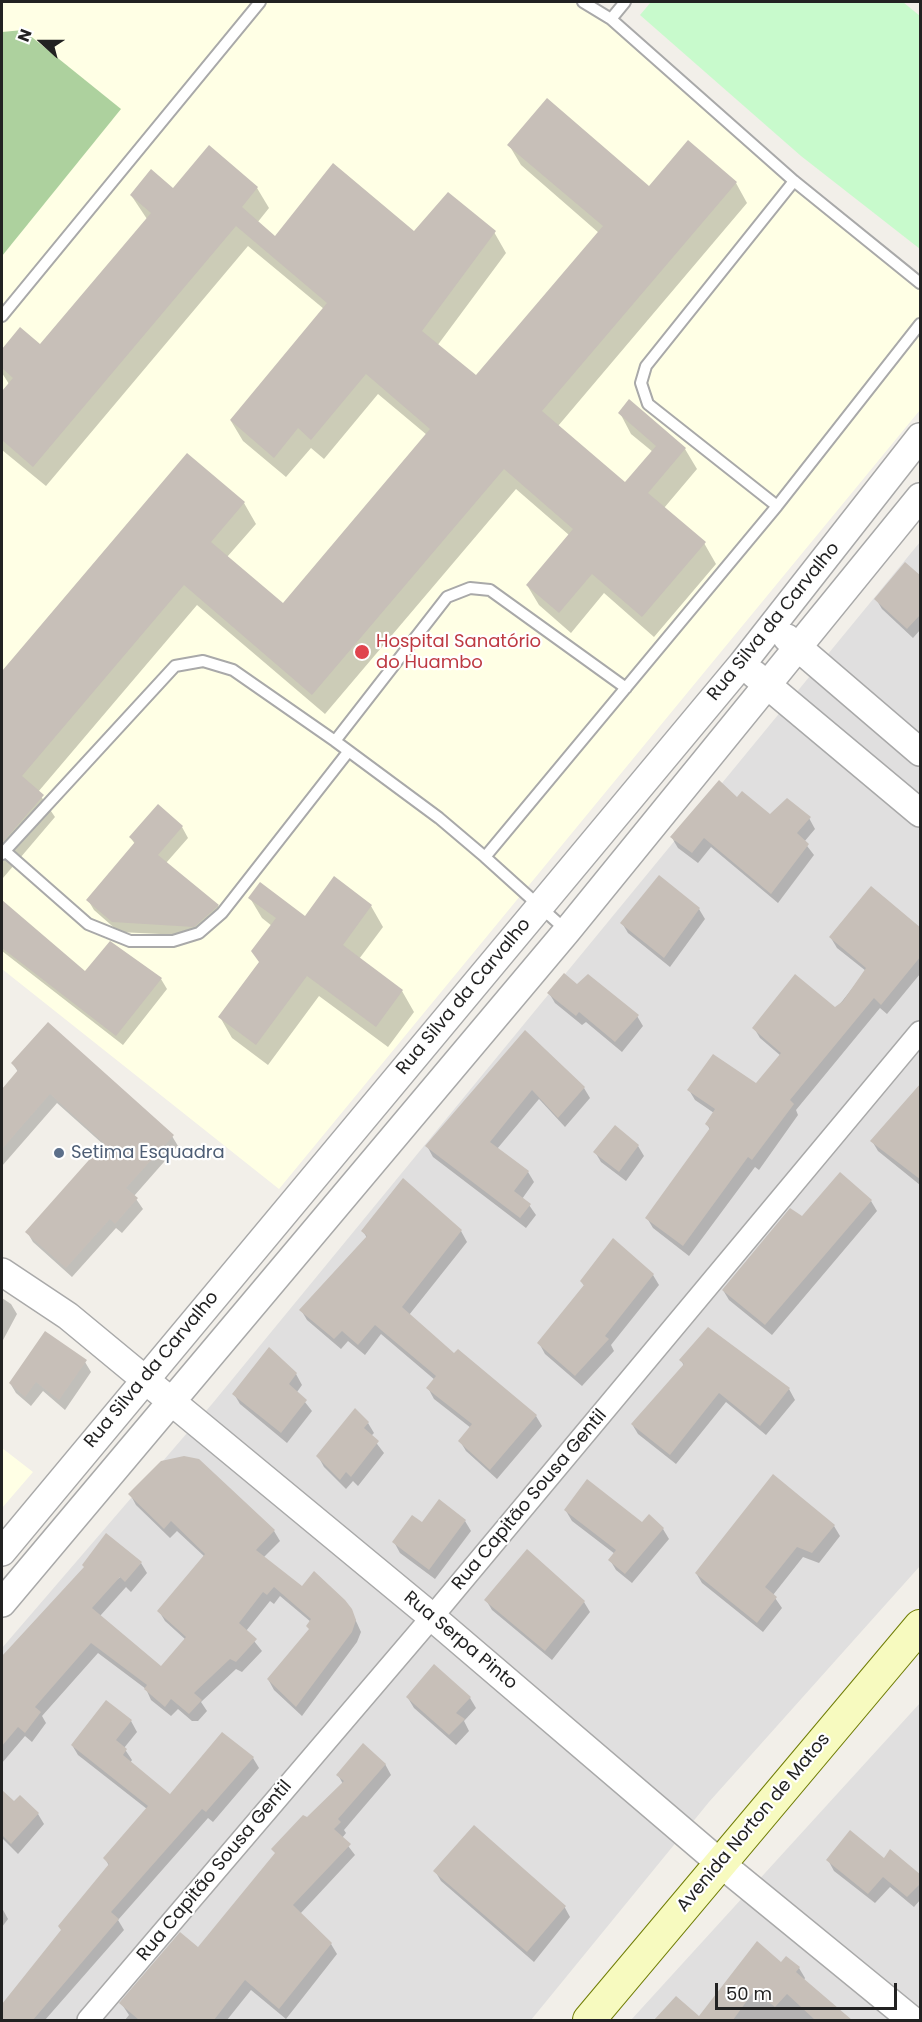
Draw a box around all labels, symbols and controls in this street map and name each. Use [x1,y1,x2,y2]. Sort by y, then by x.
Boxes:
north arrow [12,12,72,72]
text: N [12,26,38,45]
street label: Rua Silva da Carvalho [703,538,845,706]
place label: Hospital Sanatório do Huambo [376,631,541,674]
marker: Hospital Sanatório do Huambo [353,643,371,661]
street label: Rua Silva da Carvalho [392,914,536,1080]
place label: Setima Esquadra [71,1142,225,1164]
marker: Setima Esquadra [52,1146,66,1160]
street label: Rua Silva da Carvalho [80,1287,224,1453]
street label: Rua Capitão Sousa Gentil [448,1405,612,1595]
street label: Rua Serpa Pinto [399,1587,521,1695]
street label: Avenida Norton de Matos [673,1729,835,1917]
street label: Rua Capitão Sousa Gentil [133,1776,297,1966]
scale bar [718,1971,900,2009]
text: 50 m [726,1981,772,2006]

